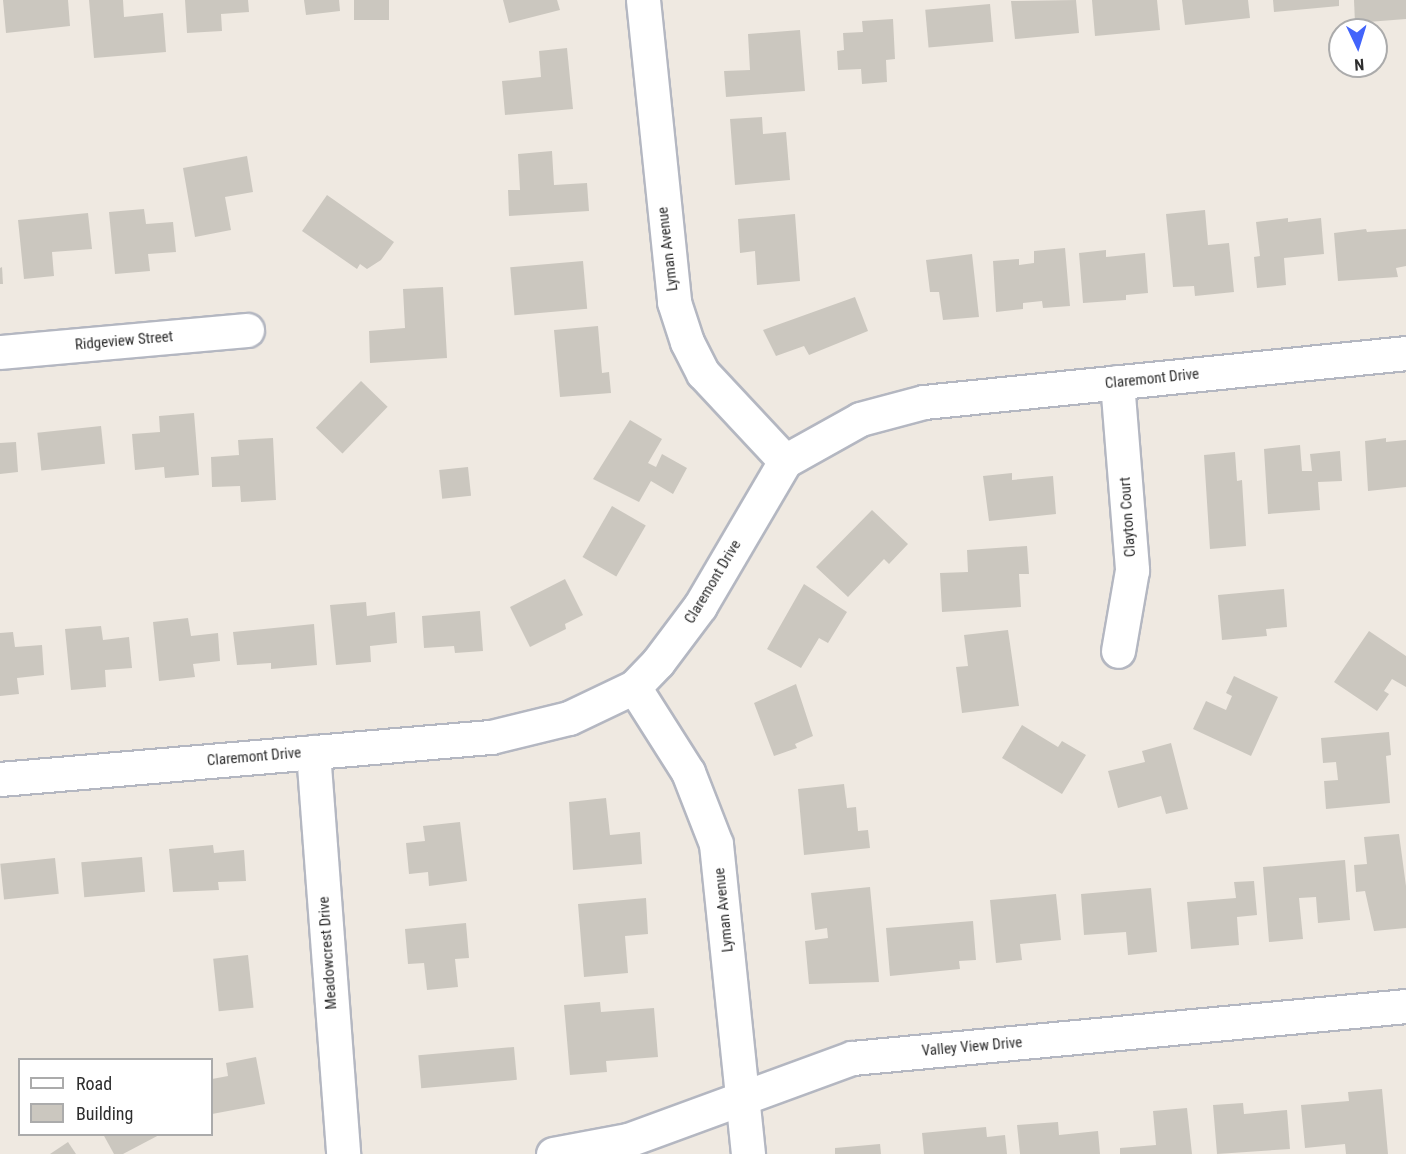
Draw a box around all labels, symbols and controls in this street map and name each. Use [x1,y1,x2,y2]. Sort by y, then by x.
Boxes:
north arrow [1328,18,1388,78]
text: N [1354,55,1365,74]
street label: Lyman Avenue [654,206,682,292]
street label: Ridgeview Street [74,328,174,354]
street label: Claremont Drive [1104,365,1200,393]
street label: Clayton Court [1116,476,1140,558]
street label: Claremont Drive [681,537,745,627]
street label: Claremont Drive [206,744,302,770]
street label: Lyman Avenue [711,867,737,953]
street label: Meadowcrest Drive [315,896,341,1010]
street label: Valley View Drive [921,1034,1023,1060]
legend [18,1058,213,1136]
text: Road [76,1073,112,1094]
text: Building [76,1103,133,1124]

